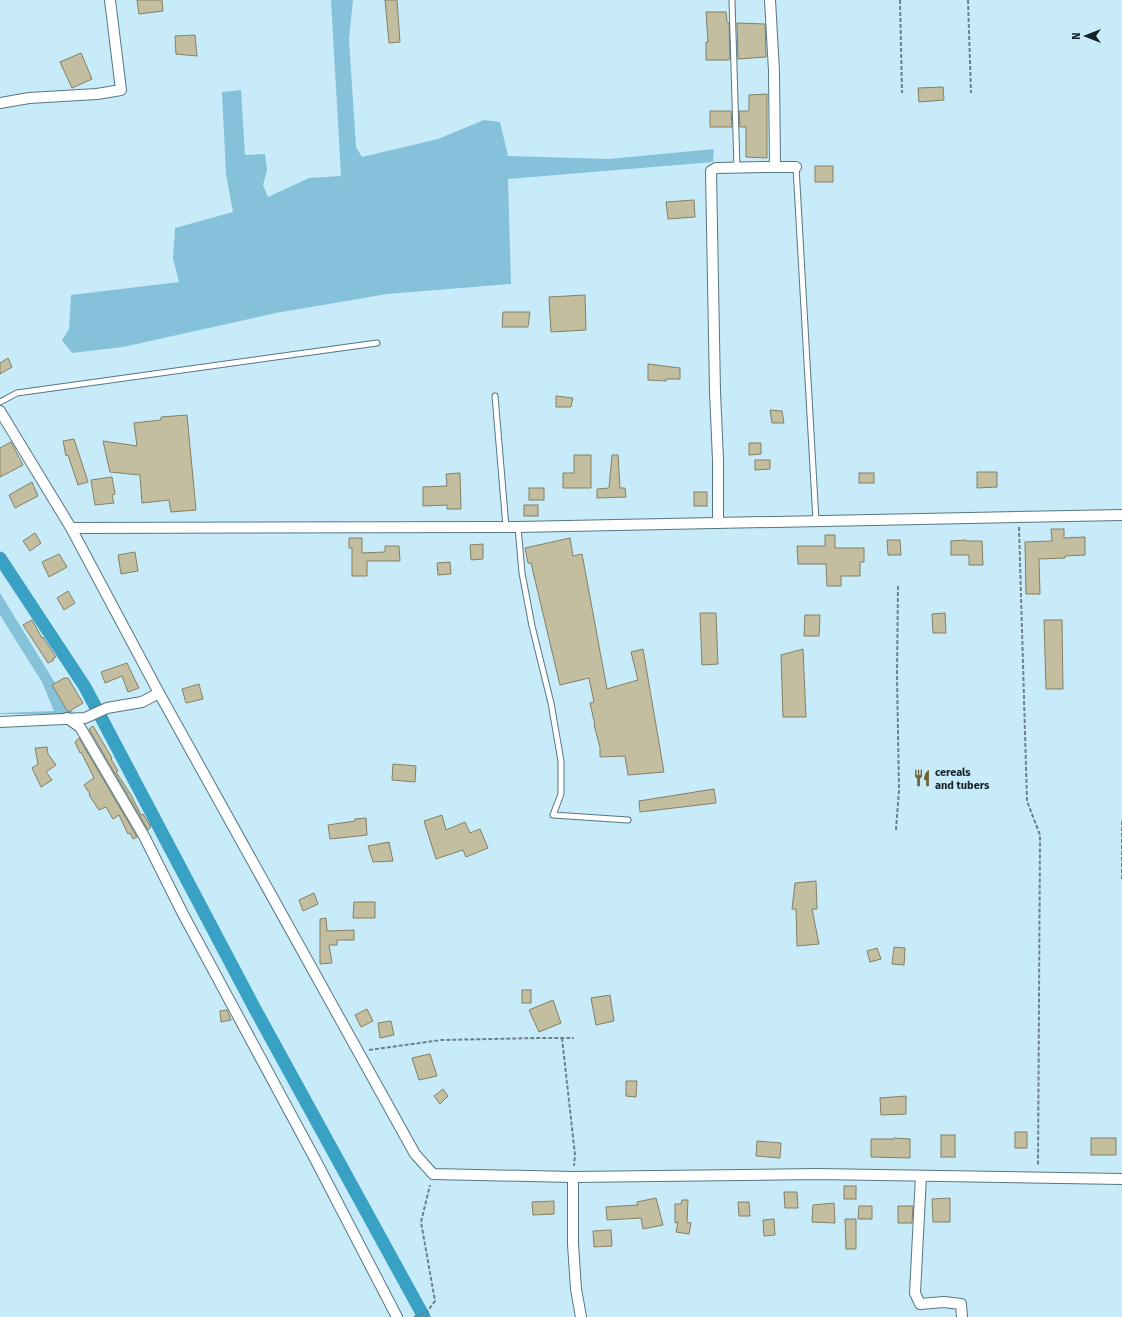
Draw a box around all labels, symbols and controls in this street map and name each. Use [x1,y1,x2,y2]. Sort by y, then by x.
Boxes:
north arrow [1066,16,1106,56]
text: N [1070,32,1083,40]
place label: cereals and tubers [935,766,990,792]
restaurant icon: cereals and tubers [912,768,932,788]

